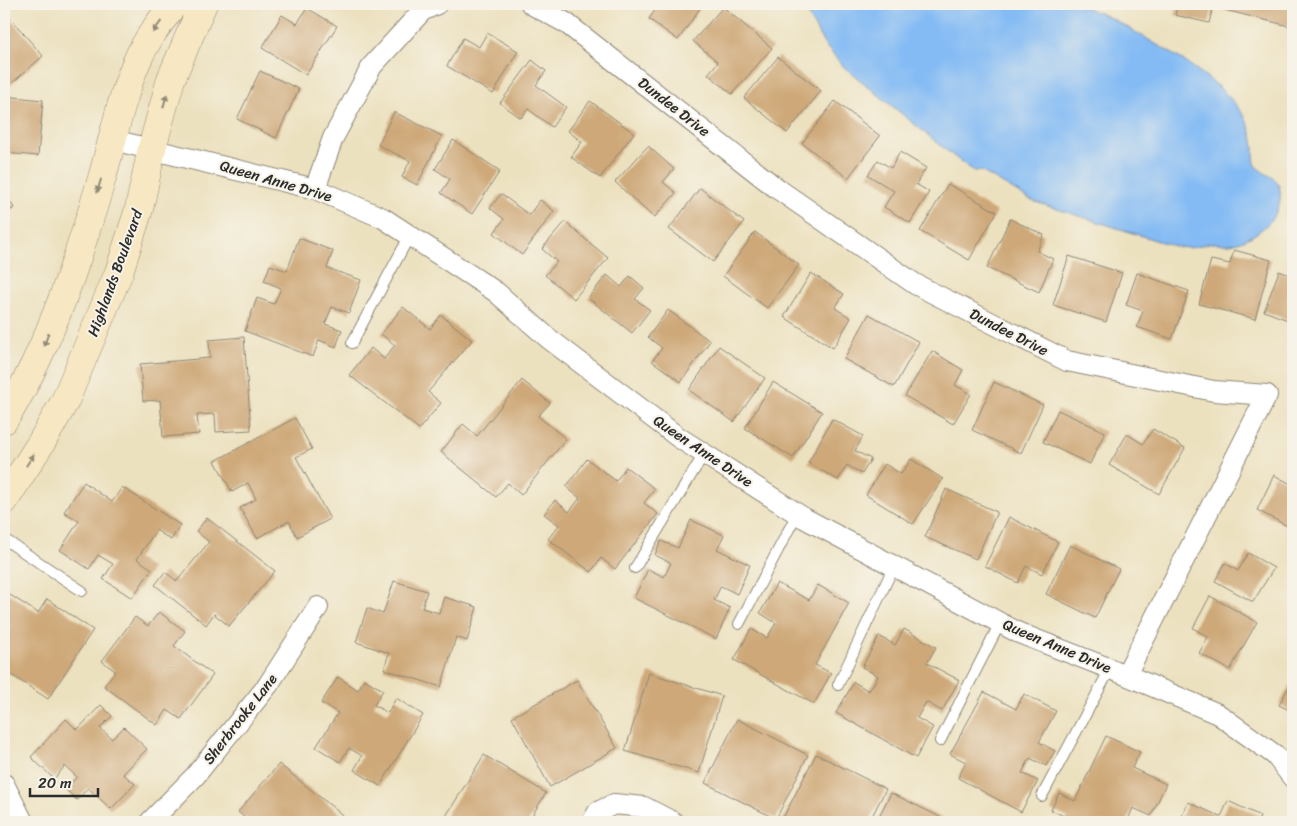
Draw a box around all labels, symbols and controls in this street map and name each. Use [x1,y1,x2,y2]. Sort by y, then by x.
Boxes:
one-way arrow [152,20,162,34]
street label: Dundee Drive [632,70,716,144]
one-way arrow [161,94,169,109]
street label: Queen Anne Drive [217,153,335,209]
one-way arrow [95,179,103,194]
street label: Highlands Boulevard [80,205,150,340]
street label: Dundee Drive [965,301,1053,363]
one-way arrow [41,333,49,347]
street label: Queen Anne Drive [648,408,758,494]
one-way arrow [25,454,35,467]
street label: Queen Anne Drive [999,611,1115,681]
street label: Sherbrooke Lane [196,668,284,770]
scale bar [30,766,98,798]
text: 20 m [38,770,72,796]

